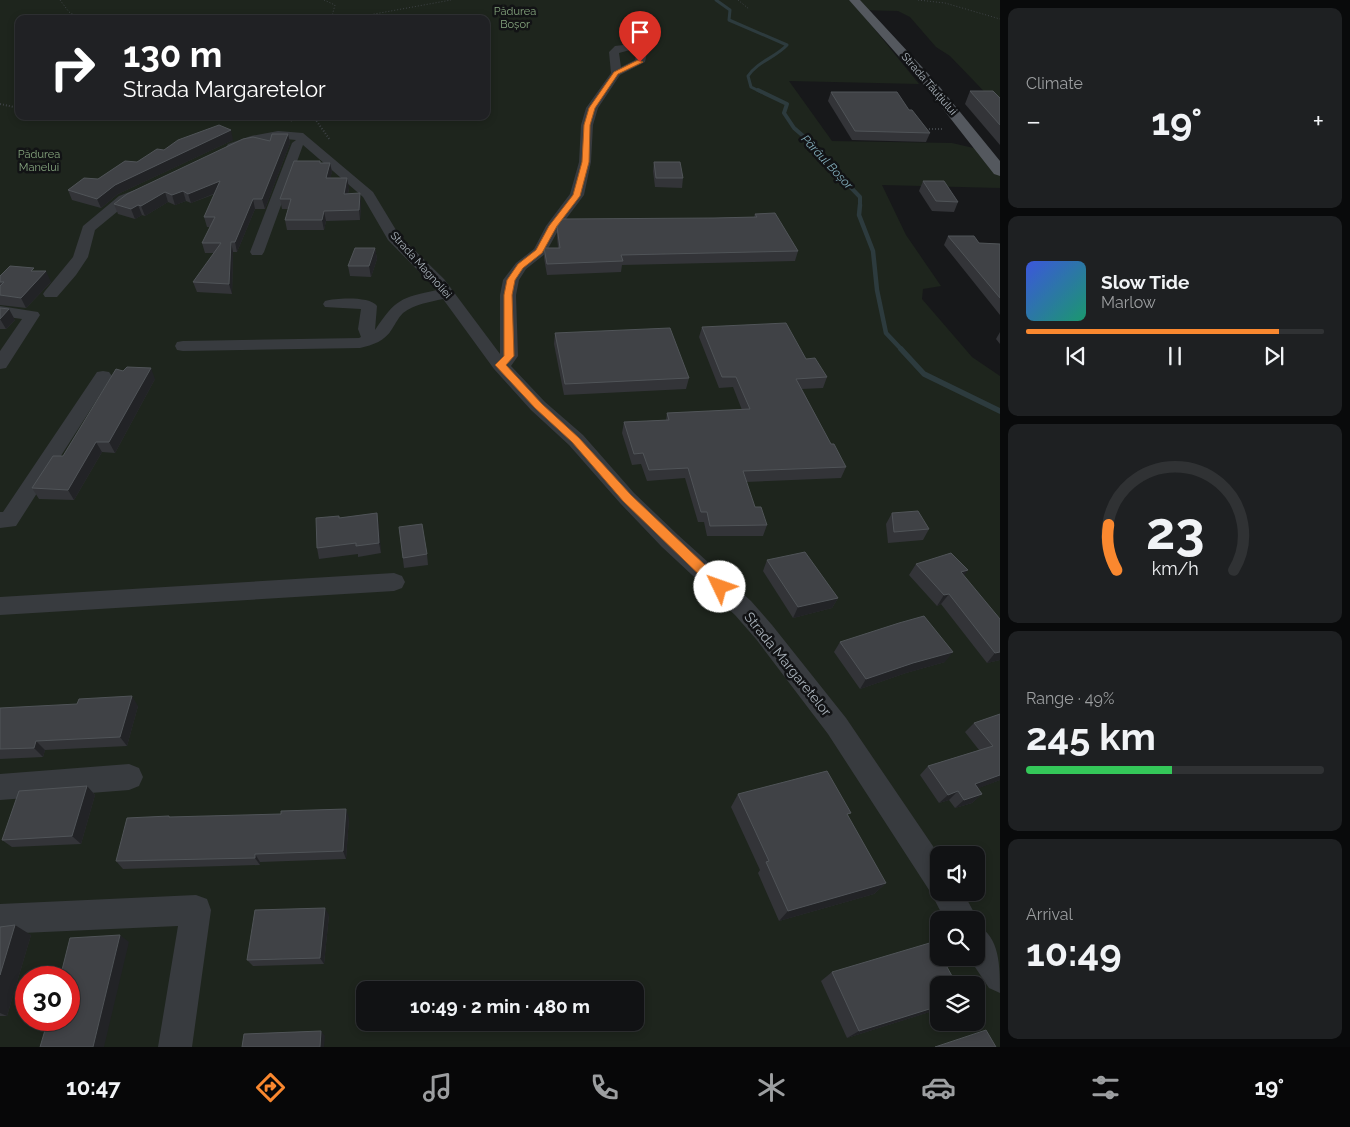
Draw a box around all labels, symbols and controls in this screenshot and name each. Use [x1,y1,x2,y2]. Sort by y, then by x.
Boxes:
park label: Pădurea Boșor [494,5,536,31]
pin [619,11,661,62]
icon: arrive [626,18,654,46]
text: 130 m [123,34,222,75]
icon: right [40,35,105,100]
street label: Strada Tăuțiului [898,50,960,118]
text: Climate [1026,74,1083,93]
text: Strada Margaretelor [123,76,326,102]
text: 19° [1151,99,1202,144]
text: − [1026,105,1041,138]
text: + [1312,105,1324,138]
water label: Pârâul Boșor [798,132,856,193]
park label: Pădurea Manelui [18,148,60,174]
street label: Strada Magnoliei [388,229,454,301]
text: Slow Tide [1101,271,1190,293]
text: Marlow [1101,293,1156,312]
icon: previous [1062,342,1090,370]
icon: pause [1161,342,1189,370]
icon: next [1260,342,1288,370]
text: 23 [1146,500,1204,561]
text: km/h [1151,558,1199,579]
position arrow [693,560,745,612]
street label: Strada Margaretelor [741,609,835,719]
text: Range · 49% [1026,689,1114,708]
text: 245 km [1026,714,1156,759]
map controls [930,846,985,1031]
button: sound [930,846,985,901]
text: Arrival [1026,905,1073,924]
button: search [930,911,985,966]
text: 10:49 [1026,930,1122,975]
speed limit sign: 30 [15,966,80,1031]
button: layers [930,976,985,1031]
text: 10:49 · 2 min · 480 m [410,995,590,1017]
icon: directions [253,1070,288,1105]
icon: music [420,1070,455,1105]
icon: phone [587,1070,622,1105]
icon: climate [754,1070,789,1105]
icon: car [921,1070,956,1105]
icon: filters [1088,1070,1123,1105]
text: 10:47 [66,1074,121,1100]
text: 19° [1254,1074,1284,1100]

